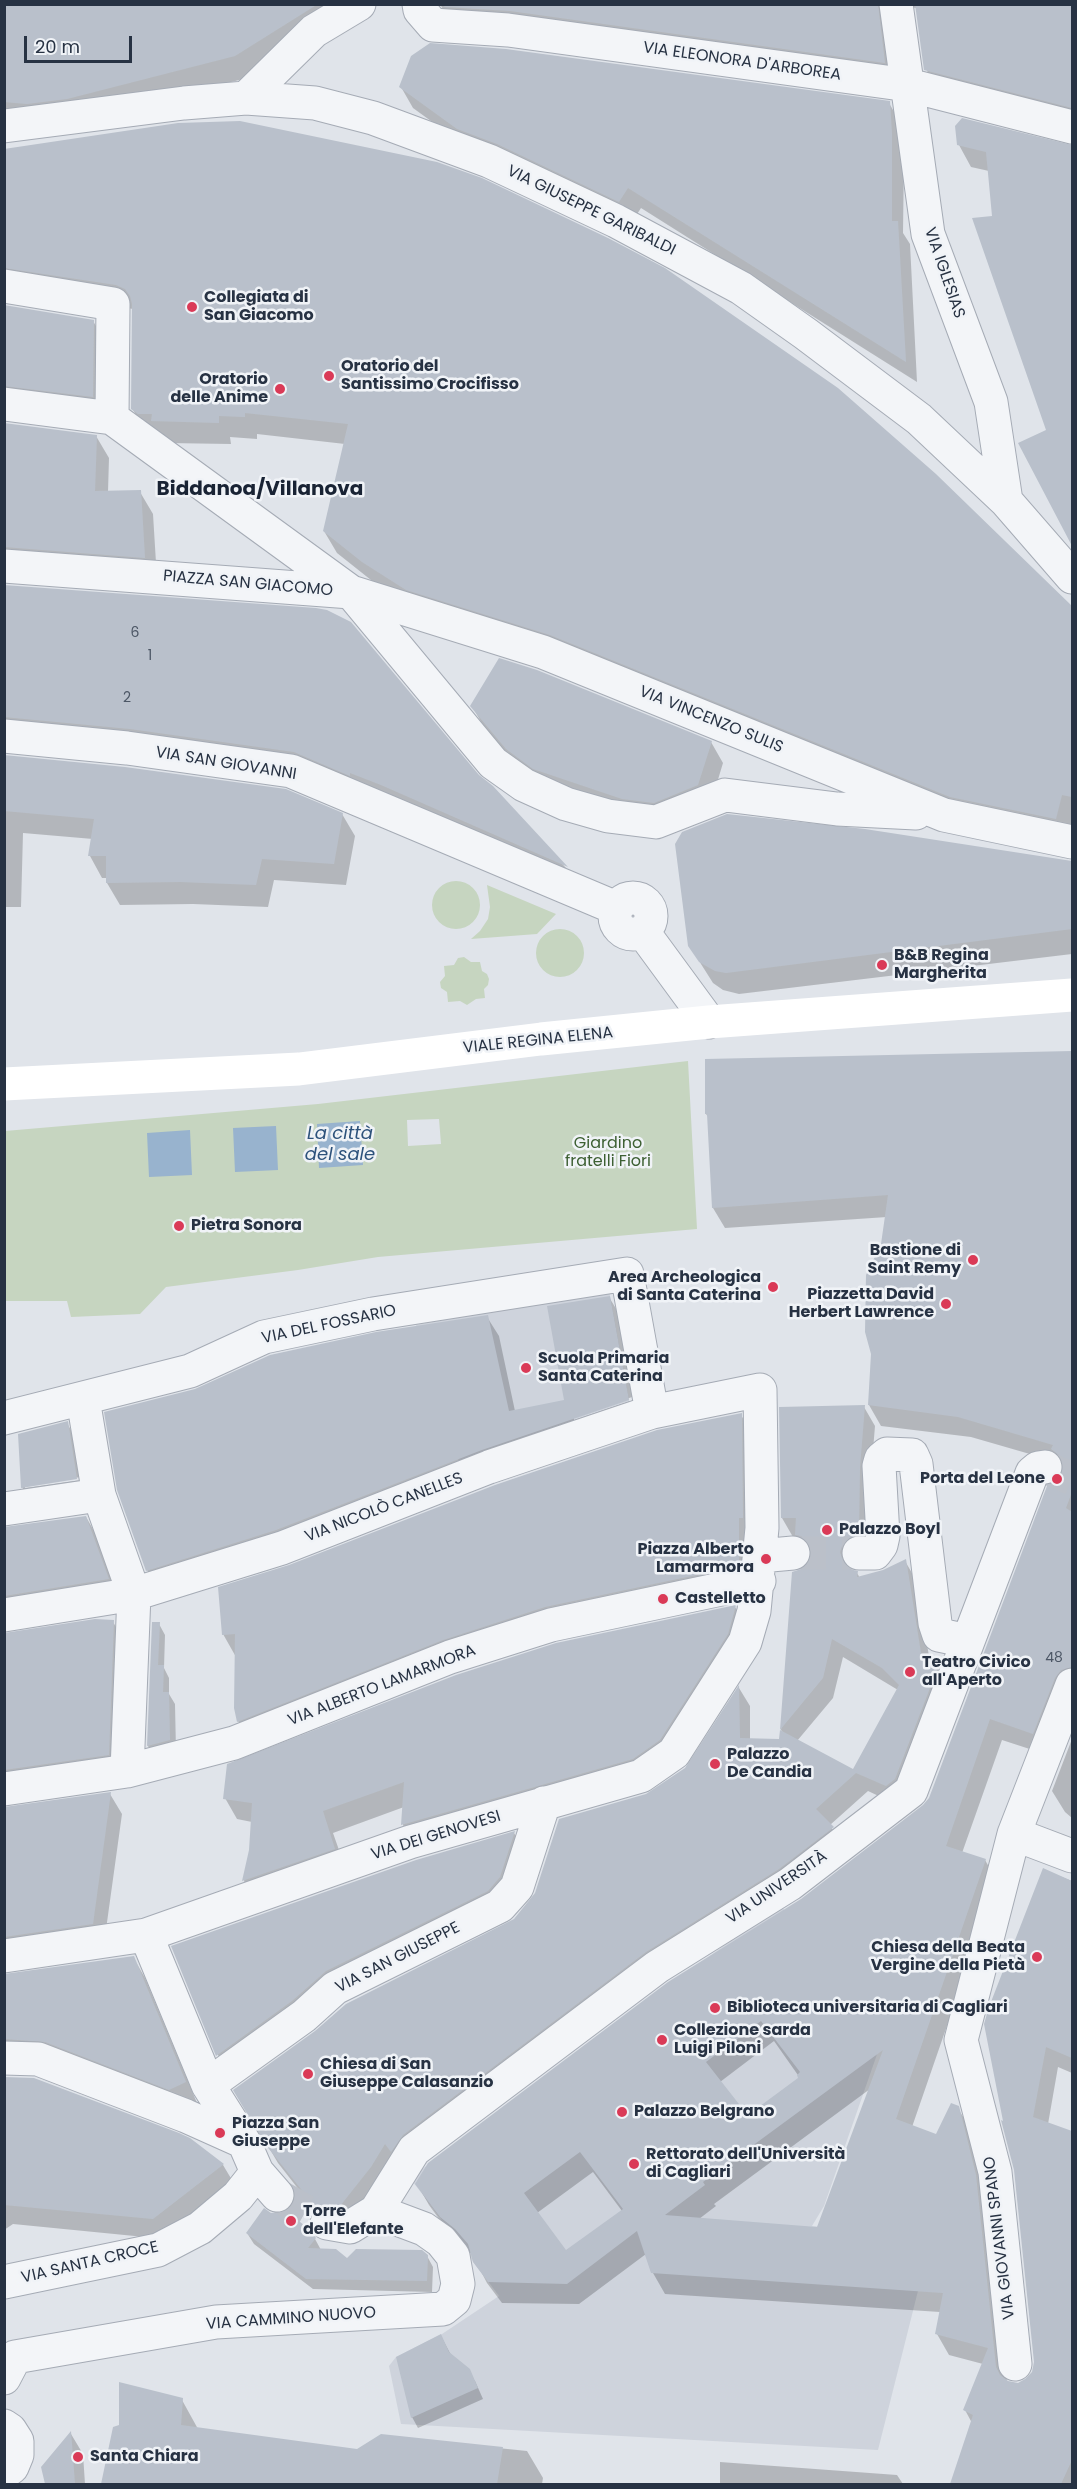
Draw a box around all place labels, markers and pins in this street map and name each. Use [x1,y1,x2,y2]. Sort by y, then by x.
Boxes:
place label: Collegiata di San Giacomo [204,288,314,326]
marker: Collegiata di San Giacomo [185,300,199,314]
place label: Oratorio del Santissimo Crocifisso [341,357,519,395]
marker: Oratorio del Santissimo Crocifisso [322,369,336,383]
place label: Oratorio delle Anime [170,370,268,408]
marker: Oratorio delle Anime [273,382,287,396]
place label: B&B Regina Margherita [894,946,989,984]
marker: B&B Regina Margherita [875,958,889,972]
place label: Pietra Sonora [191,1216,302,1236]
marker: Pietra Sonora [172,1219,186,1233]
place label: Bastione di Saint Remy [868,1241,961,1279]
marker: Bastione di Saint Remy [966,1253,980,1267]
place label: Area Archeologica di Santa Caterina [608,1268,761,1306]
marker: Area Archeologica di Santa Caterina [766,1280,780,1294]
place label: Piazzetta David Herbert Lawrence [789,1285,934,1323]
marker: Piazzetta David Herbert Lawrence [939,1297,953,1311]
place label: Scuola Primaria Santa Caterina [538,1349,669,1387]
marker: Scuola Primaria Santa Caterina [519,1361,533,1375]
place label: Porta del Leone [920,1469,1045,1489]
marker: Porta del Leone [1050,1472,1064,1486]
place label: Palazzo Boyl [839,1520,940,1540]
marker: Palazzo Boyl [820,1523,834,1537]
place label: Piazza Alberto Lamarmora [638,1540,754,1578]
marker: Piazza Alberto Lamarmora [759,1552,773,1566]
place label: Castelletto [675,1589,766,1609]
marker: Castelletto [656,1592,670,1606]
place label: Teatro Civico all'Aperto [922,1653,1031,1691]
marker: Teatro Civico all'Aperto [903,1665,917,1679]
place label: Palazzo De Candia [727,1745,812,1783]
marker: Palazzo De Candia [708,1757,722,1771]
place label: Chiesa della Beata Vergine della Pietà [871,1938,1025,1976]
marker: Chiesa della Beata Vergine della Pietà [1030,1950,1044,1964]
place label: Biblioteca universitaria di Cagliari [727,1998,1008,2018]
marker: Biblioteca universitaria di Cagliari [708,2001,722,2015]
place label: Collezione sarda Luigi Piloni [674,2021,811,2059]
marker: Collezione sarda Luigi Piloni [655,2033,669,2047]
place label: Chiesa di San Giuseppe Calasanzio [320,2055,494,2093]
marker: Chiesa di San Giuseppe Calasanzio [301,2067,315,2081]
place label: Palazzo Belgrano [634,2102,775,2122]
marker: Palazzo Belgrano [615,2105,629,2119]
place label: Piazza San Giuseppe [232,2114,319,2152]
marker: Piazza San Giuseppe [213,2126,227,2140]
place label: Rettorato dell'Università di Cagliari [646,2145,845,2183]
marker: Rettorato dell'Università di Cagliari [627,2157,641,2171]
place label: Torre dell'Elefante [303,2202,404,2240]
marker: Torre dell'Elefante [284,2214,298,2228]
place label: Santa Chiara [90,2447,199,2467]
marker: Santa Chiara [71,2450,85,2464]

